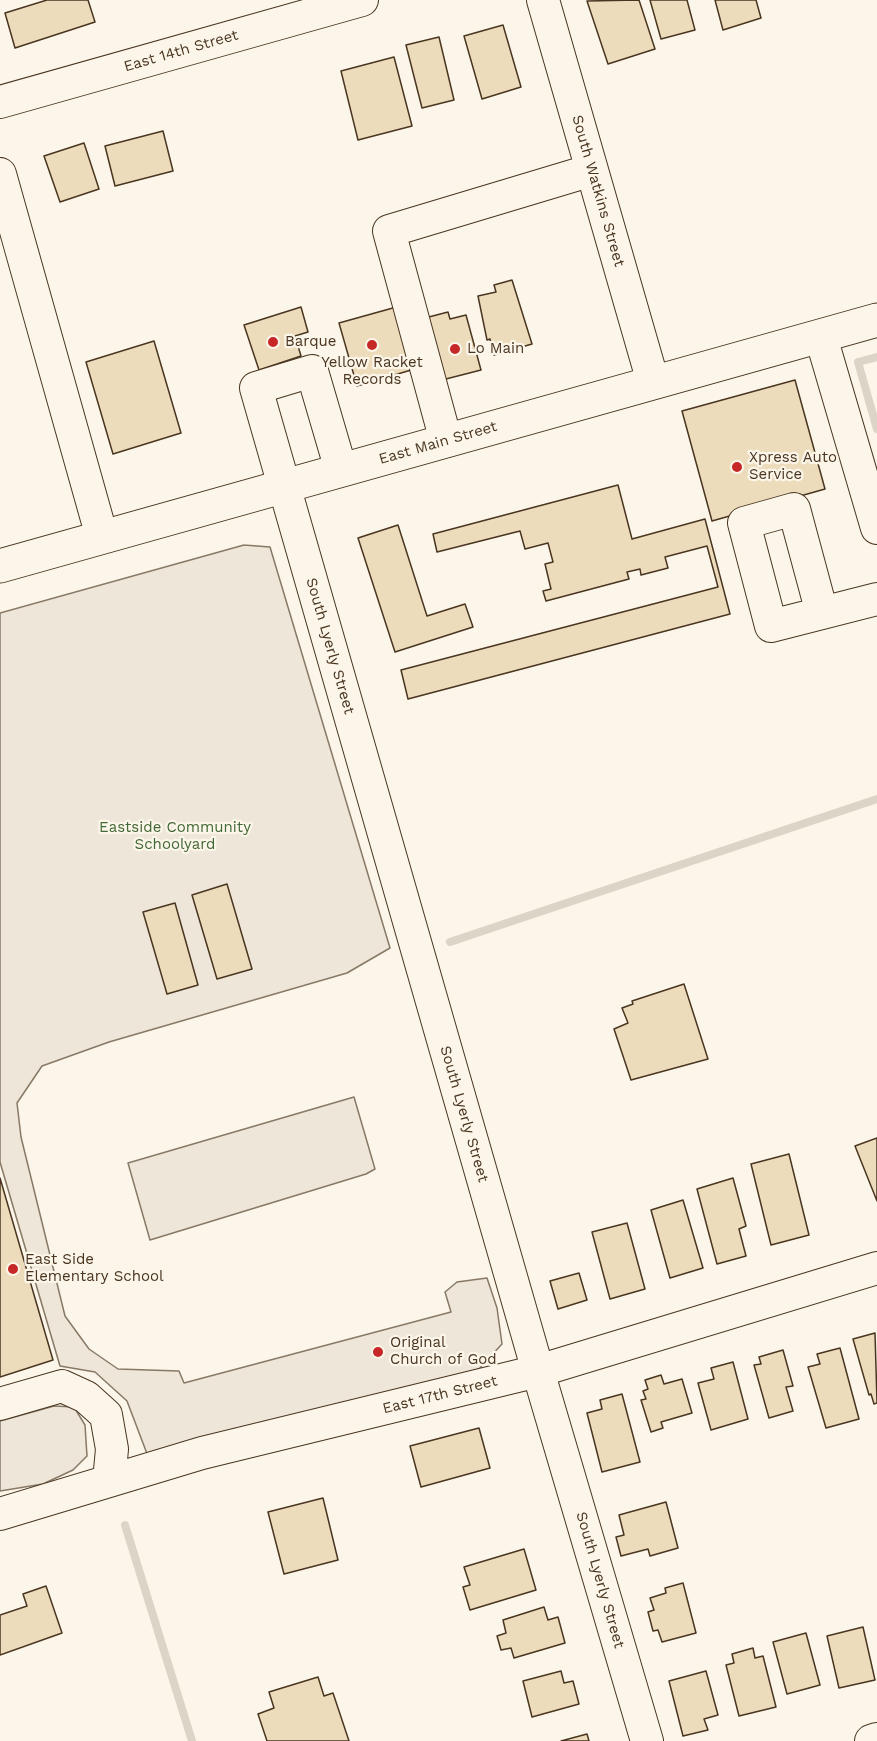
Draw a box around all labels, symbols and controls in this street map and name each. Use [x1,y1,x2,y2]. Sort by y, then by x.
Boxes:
street label: East 14th Street [122,26,240,76]
street label: South Watkins Street [568,113,628,269]
place label: Barque [285,333,336,351]
marker: Barque [266,335,280,349]
marker: Yellow Racket Records [365,338,379,352]
place label: Lo Main [467,340,524,358]
marker: Lo Main [448,342,462,356]
place label: Yellow Racket Records [321,354,423,389]
street label: East Main Street [377,418,499,468]
place label: Xpress Auto Service [749,449,837,484]
marker: Xpress Auto Service [730,460,744,474]
street label: South Lyerly Street [302,576,358,716]
park label: Eastside Community Schoolyard [99,819,251,854]
street label: South Lyerly Street [436,1044,492,1184]
place label: East Side Elementary School [25,1251,164,1286]
marker: East Side Elementary School [6,1262,20,1276]
place label: Original Church of God [390,1334,497,1369]
marker: Original Church of God [371,1345,385,1359]
street label: East 17th Street [381,1372,499,1418]
street label: South Lyerly Street [572,1510,628,1650]

